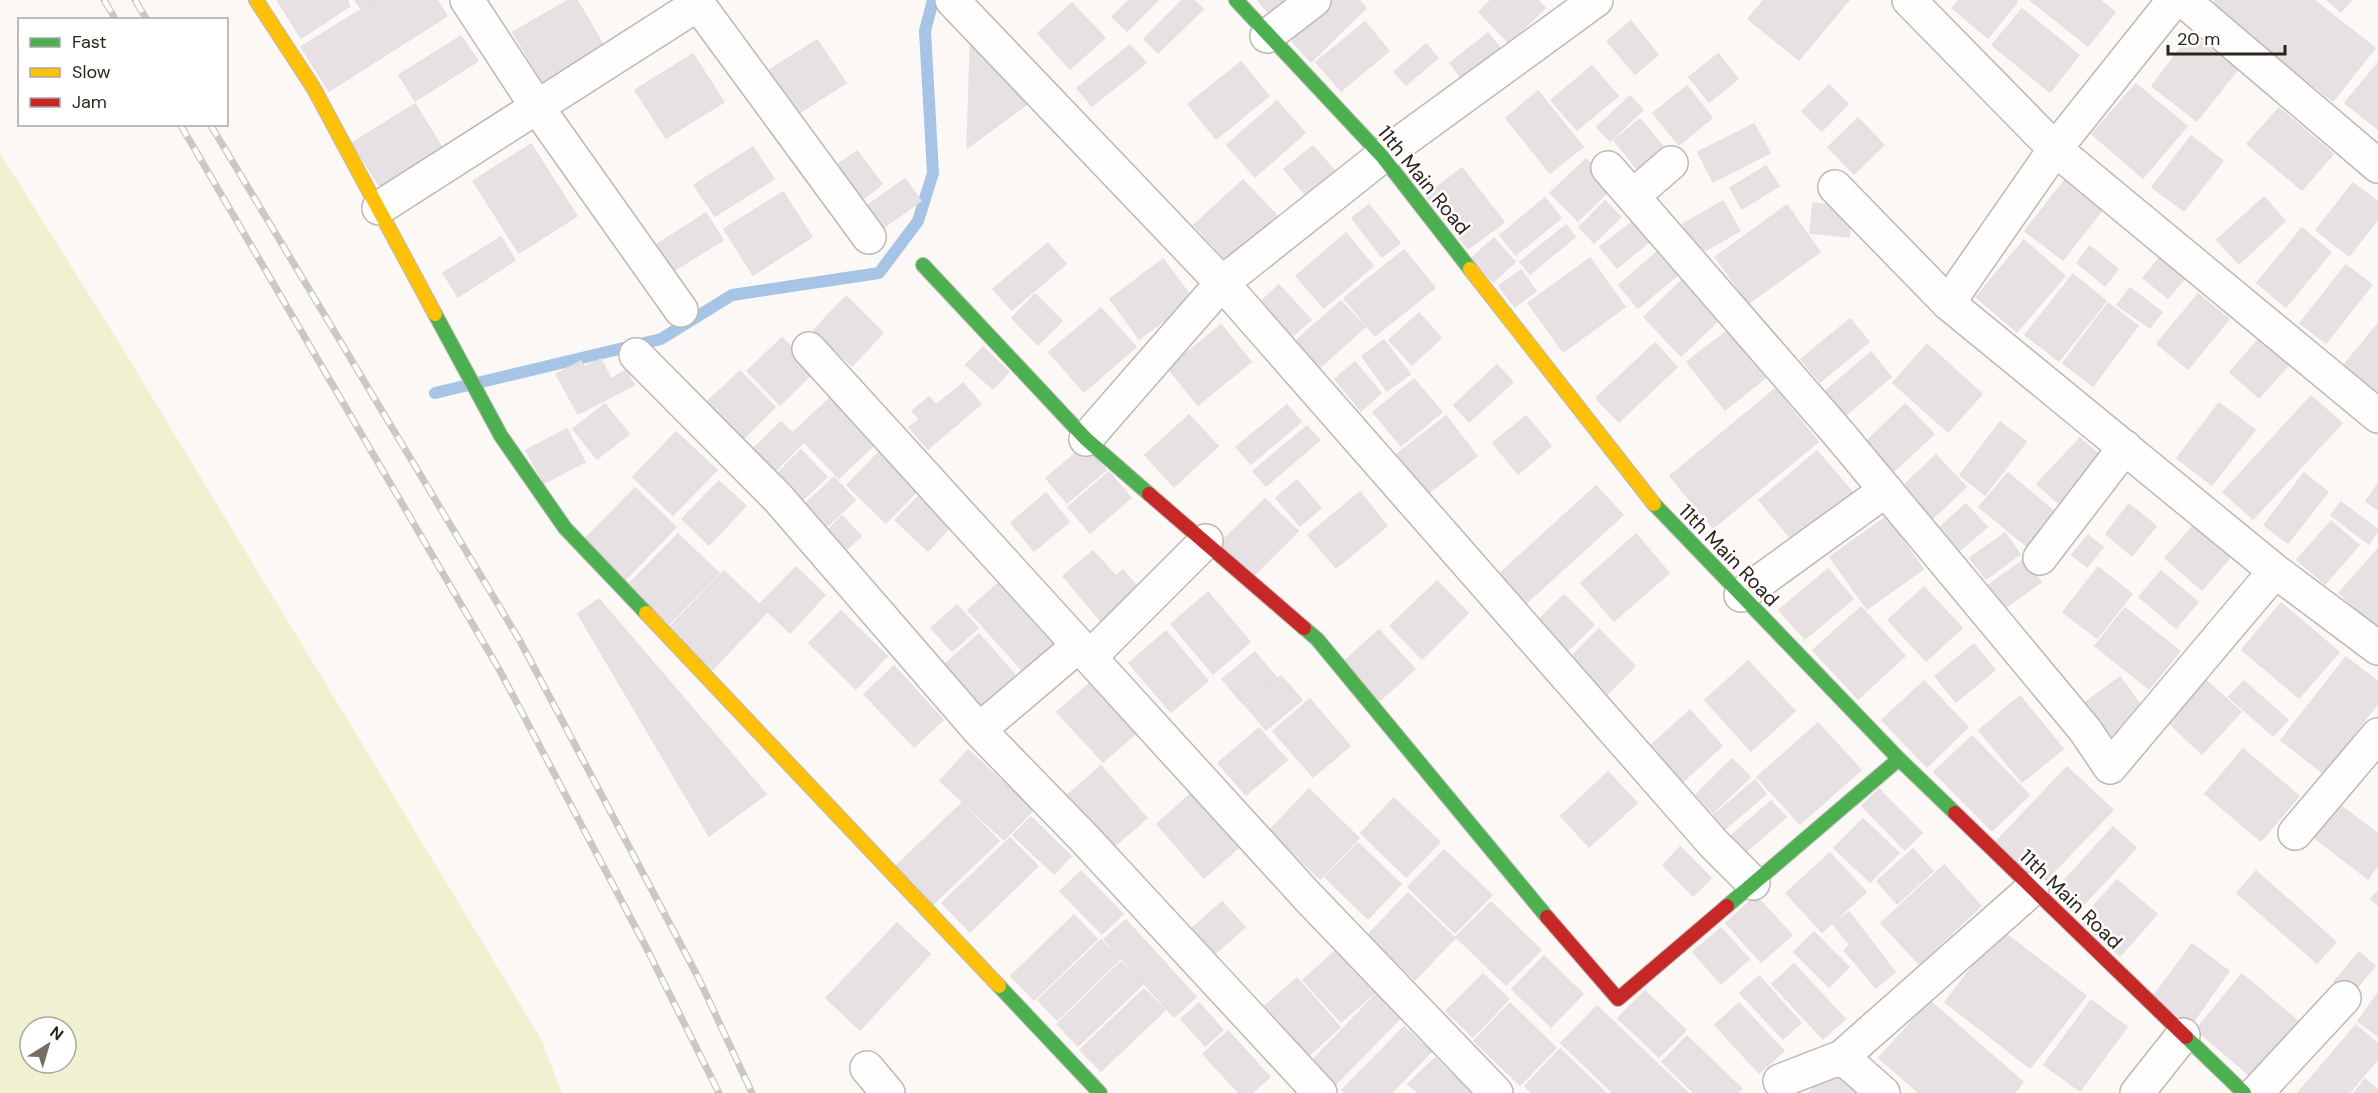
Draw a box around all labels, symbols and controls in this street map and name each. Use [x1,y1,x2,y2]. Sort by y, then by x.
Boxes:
legend [18,18,228,126]
scale bar [2168,18,2285,56]
text: 20 m [2177,27,2220,51]
text: Fast [72,30,107,54]
text: Slow [72,60,111,84]
text: Jam [72,90,107,114]
street label: 11th Main Road [1372,120,1476,240]
street label: 11th Main Road [1673,498,1785,612]
street label: 11th Main Road [2014,843,2128,955]
north arrow [18,1015,78,1075]
text: N [46,1022,68,1045]

